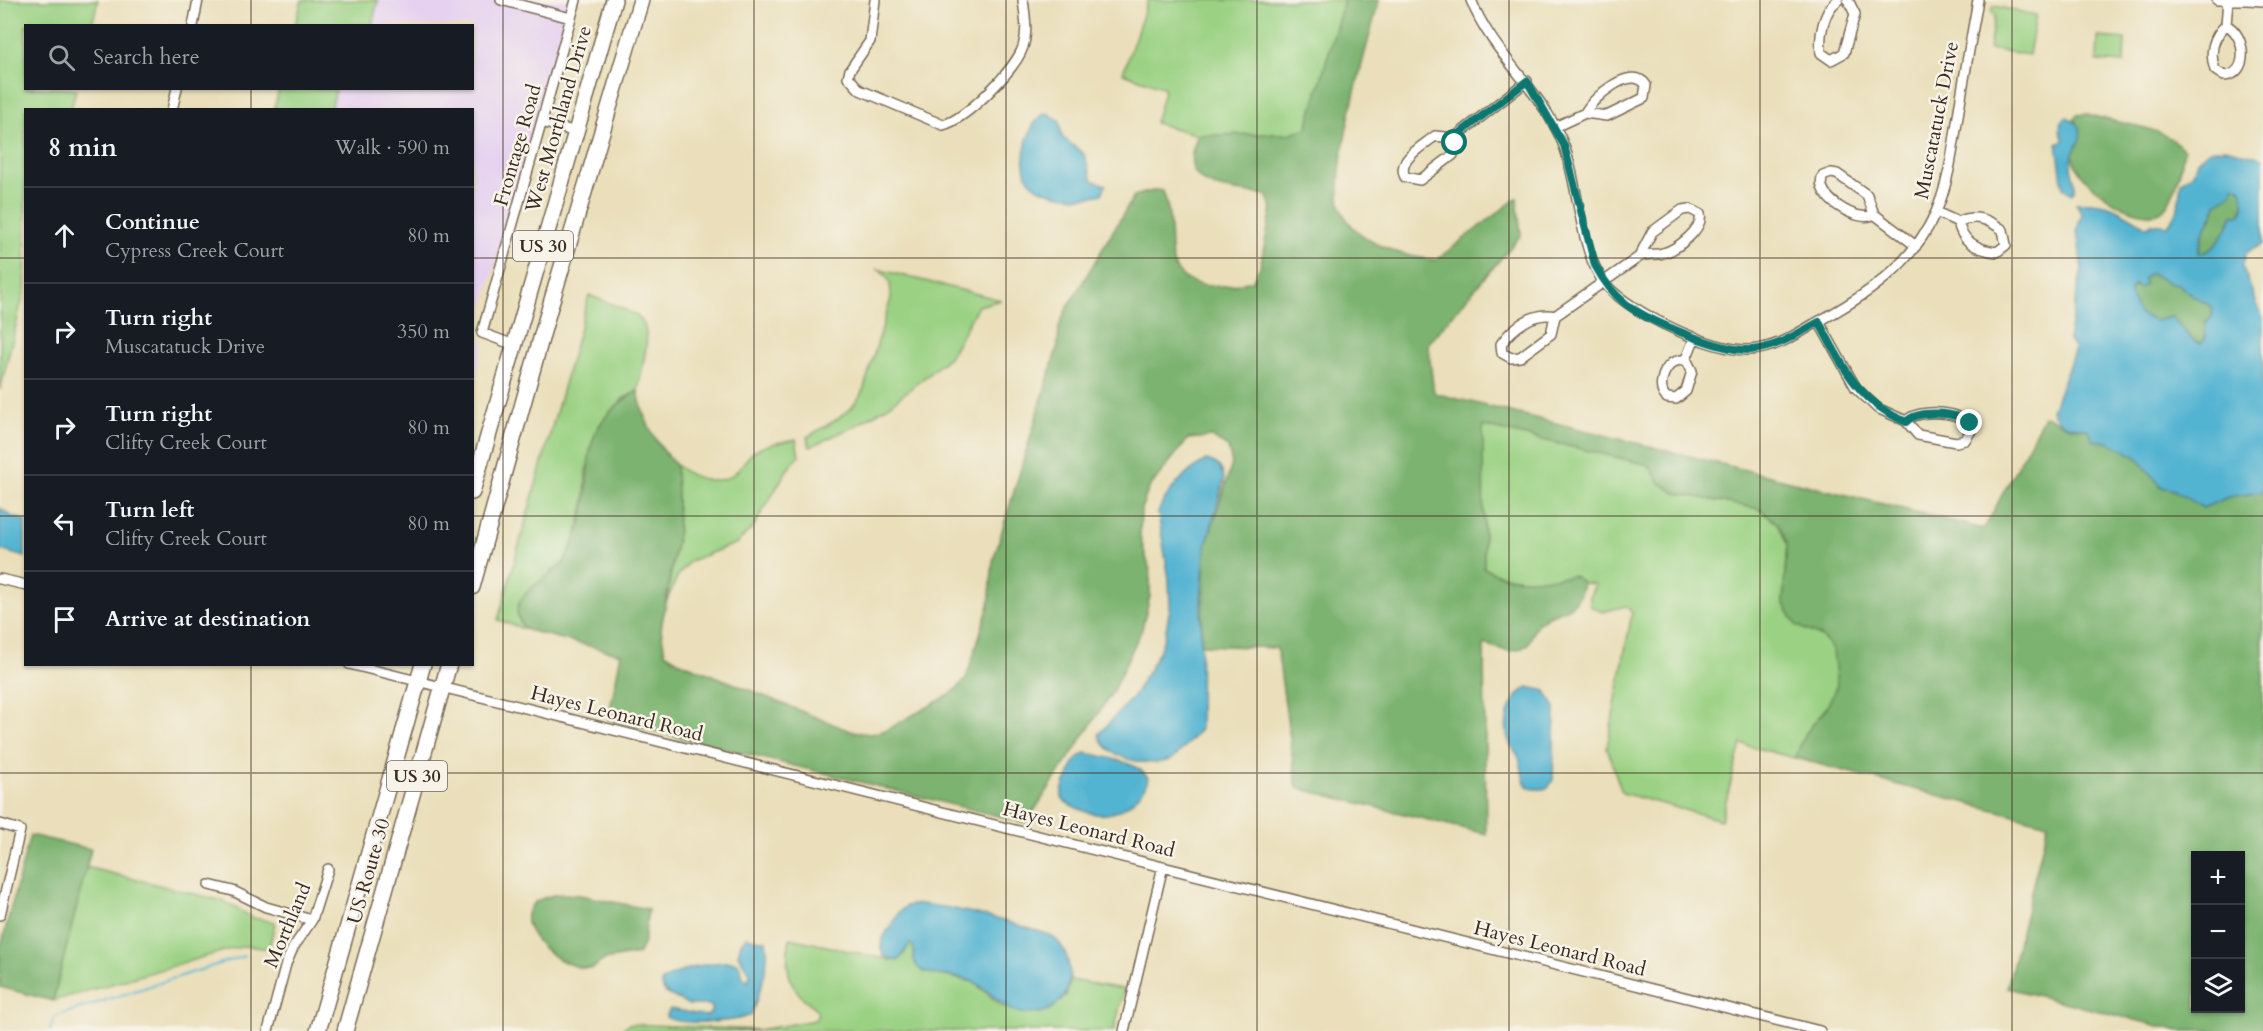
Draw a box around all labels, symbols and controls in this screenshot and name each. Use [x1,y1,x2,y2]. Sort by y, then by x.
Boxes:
street label: West Morthland Drive [519,23,598,217]
search box [24,24,474,90]
street label: Muscatatuck Drive [1908,39,1965,201]
icon: search [45,41,78,74]
text: Search here [93,42,200,72]
street label: Frontage Road [487,81,548,209]
route start [1441,129,1467,155]
text: 8 min [48,130,117,165]
text: Walk · 590 m [335,134,450,161]
text: Continue [105,207,200,237]
icon: ahead [48,219,81,252]
text: 80 m [407,222,450,249]
road number: US 30 [513,231,573,261]
text: Cypress Creek Court [105,237,284,264]
text: Turn right [105,303,212,333]
icon: right [48,315,81,348]
text: 350 m [397,318,450,345]
text: Muscatatuck Drive [105,333,265,360]
text: Turn right [105,399,212,429]
route end [1956,409,1982,435]
icon: right [48,411,81,444]
text: 80 m [407,414,450,441]
text: Clifty Creek Court [105,429,267,456]
text: Turn left [105,495,194,525]
icon: left [48,507,81,540]
text: 80 m [407,510,450,537]
text: Clifty Creek Court [105,525,267,552]
icon: arrive [48,603,81,636]
text: Arrive at destination [105,604,310,634]
street label: Hayes Leonard Road [528,679,706,748]
road number: US 30 [387,761,447,791]
street label: Hayes Leonard Road [1000,795,1178,864]
street label: US Route 30 [341,815,396,927]
map controls [2191,851,2245,1013]
button: + [2191,851,2245,905]
street label: Morthland [257,878,318,972]
button: − [2191,905,2245,959]
street label: Hayes Leonard Road [1471,914,1649,983]
button: layers [2191,959,2245,1013]

